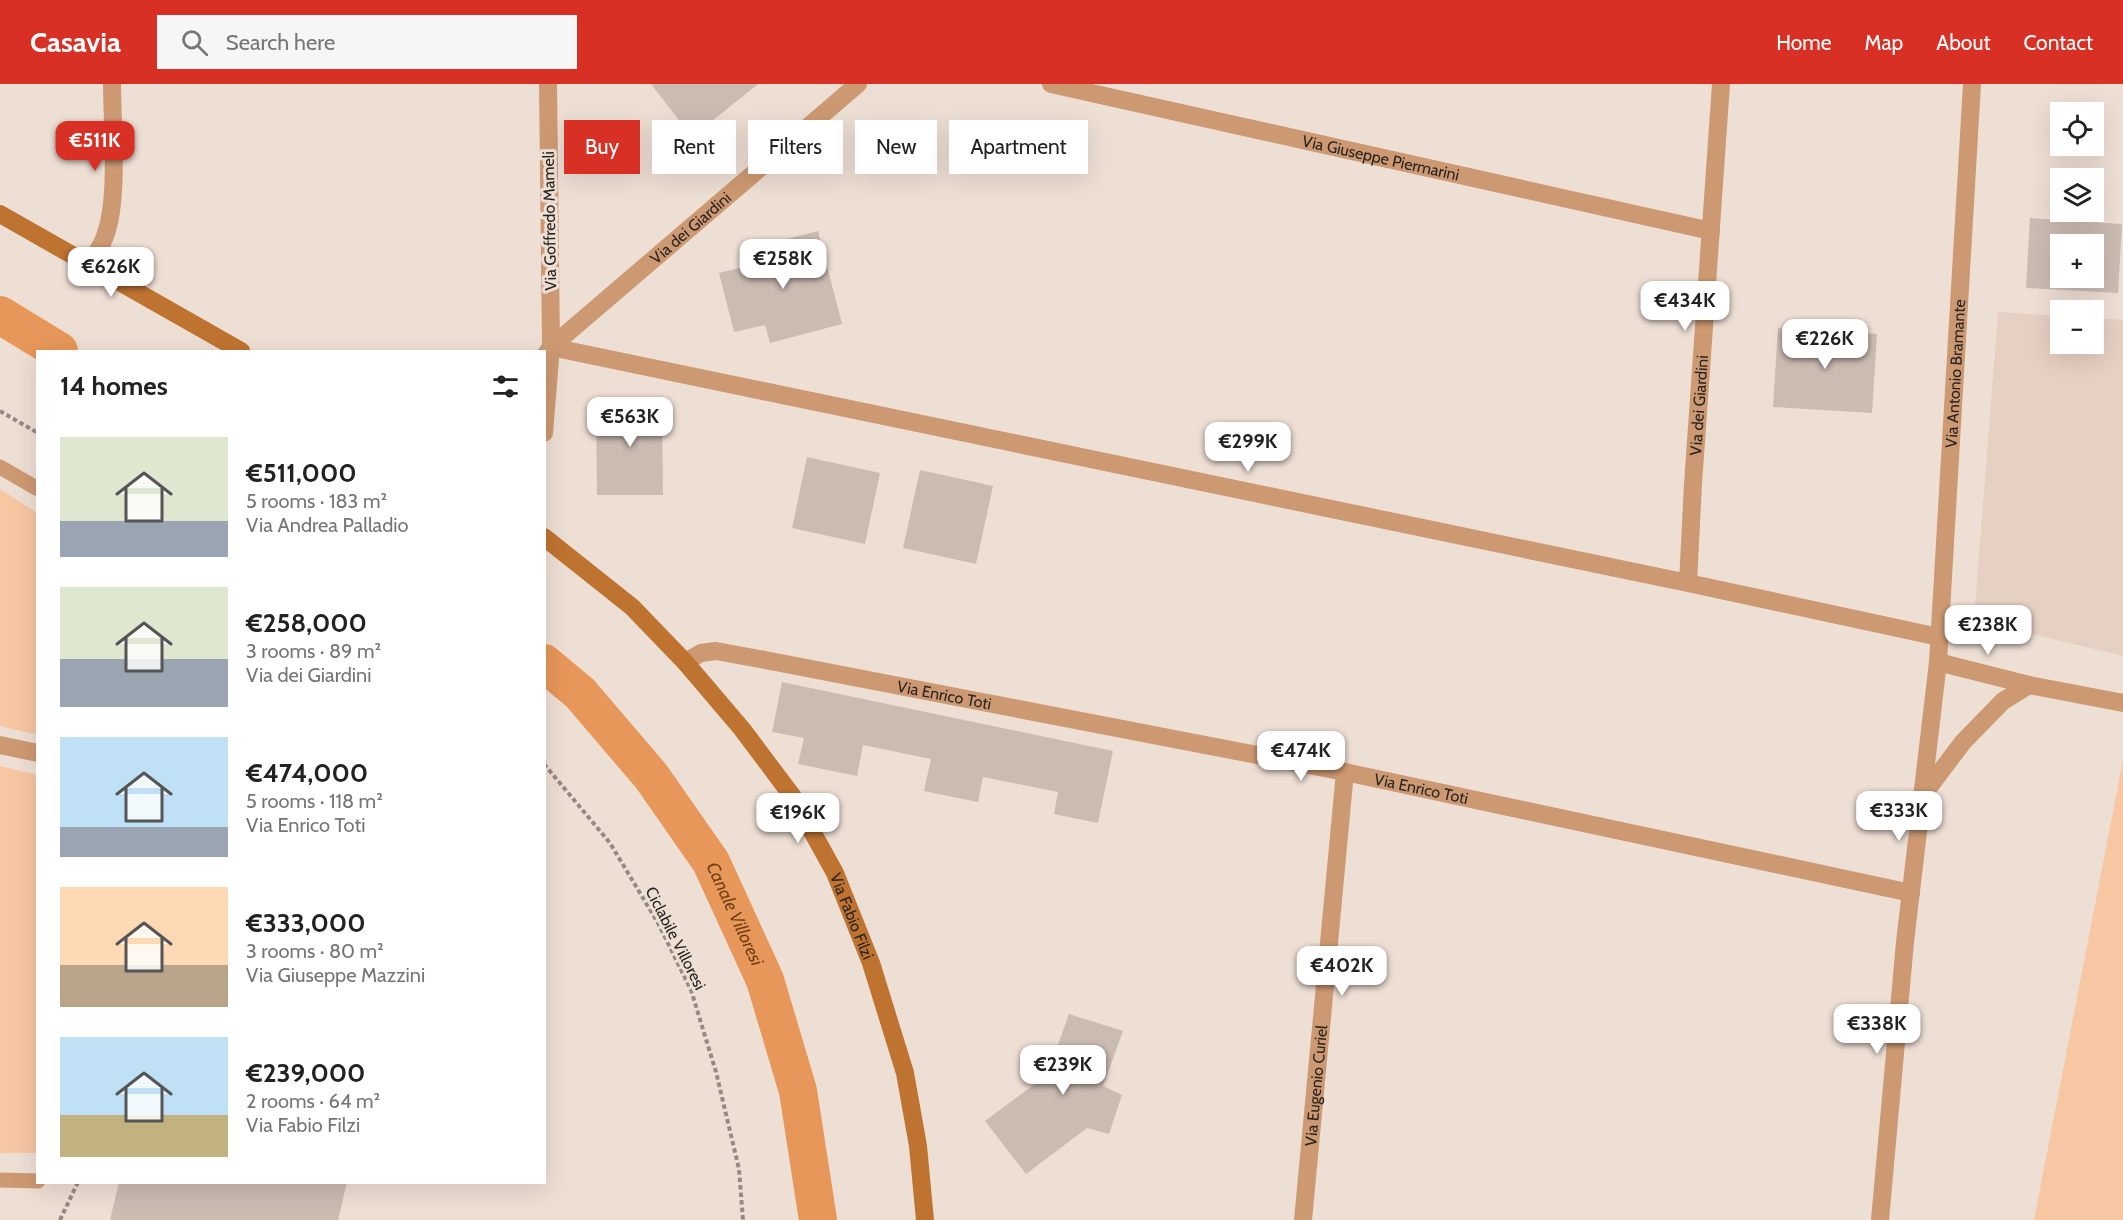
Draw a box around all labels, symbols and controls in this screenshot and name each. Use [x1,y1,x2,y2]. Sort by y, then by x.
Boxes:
search box [157,15,577,69]
text: Casavia [30,25,121,59]
icon: search [178,26,211,59]
text: Search here [226,29,335,56]
text: Home [1776,30,1832,55]
text: Map [1865,30,1903,55]
text: About [1936,30,1990,55]
text: Contact [2023,30,2093,55]
map controls [2050,102,2104,354]
button: locate [2050,102,2104,156]
chip: Buy [564,120,640,174]
chip: Rent [652,120,736,174]
chip: Filters [748,120,843,174]
chip: New [855,120,937,174]
chip: Apartment [949,120,1088,174]
pin: €511K [53,121,137,172]
text: €511K [70,128,120,152]
street label: Via Giuseppe Piermarini [1300,131,1461,185]
street label: Via Goffredo Mameli [539,151,560,291]
button: layers [2050,168,2104,222]
street label: Via dei Giardini [646,188,735,268]
button: + [2050,234,2104,288]
pin: €258K [741,239,825,290]
text: €258K [754,246,812,270]
pin: €626K [69,247,153,298]
text: €626K [82,254,140,278]
pin: €434K [1643,281,1727,332]
text: €434K [1655,288,1715,312]
street label: Via Antonio Bramante [1942,299,1969,449]
button: − [2050,300,2104,354]
pin: €226K [1783,319,1867,370]
text: €226K [1796,326,1854,350]
street label: Via dei Giardini [1686,355,1712,456]
text: 14 homes [60,370,168,402]
icon: filters [489,370,522,403]
pin: €563K [588,397,672,448]
text: €563K [601,404,659,428]
pin: €299K [1206,422,1290,473]
text: €299K [1219,429,1277,453]
text: €511,000 [246,457,357,489]
icon: home [108,461,180,533]
text: 5 rooms · 183 m² [246,489,387,513]
text: Via Andrea Palladio [246,513,409,537]
pin: €238K [1946,605,2030,656]
text: €258,000 [246,607,367,639]
icon: home [108,611,180,683]
text: €238K [1959,612,2017,636]
text: 3 rooms · 89 m² [246,639,381,663]
text: Via dei Giardini [246,663,371,687]
street label: Via Enrico Toti [896,677,993,714]
pin: €474K [1259,731,1343,782]
text: €474K [1271,738,1331,762]
text: €474,000 [246,757,368,789]
icon: home [108,761,180,833]
street label: Via Enrico Toti [1372,769,1470,808]
text: 5 rooms · 118 m² [246,789,383,813]
pin: €333K [1857,791,1941,842]
pin: €196K [756,793,840,844]
text: €333K [1870,798,1928,822]
text: €196K [770,800,826,824]
text: Via Enrico Toti [246,813,365,837]
water label: Canale Villoresi [702,859,768,970]
street label: Via Fabio Filzi [826,870,878,962]
street label: Ciclabile Villoresi [641,883,710,993]
text: €333,000 [246,907,366,939]
icon: home [108,911,180,983]
text: 3 rooms · 80 m² [246,939,384,963]
pin: €402K [1300,946,1384,997]
text: €402K [1311,953,1373,977]
text: Via Giuseppe Mazzini [246,963,425,987]
pin: €338K [1835,1004,1919,1055]
text: €338K [1848,1011,1907,1035]
street label: Via Eugenio Curiel [1301,1024,1331,1147]
pin: €239K [1021,1045,1105,1096]
text: €239K [1034,1052,1092,1076]
text: €239,000 [246,1057,365,1089]
icon: home [108,1061,180,1133]
text: 2 rooms · 64 m² [246,1089,380,1113]
text: Via Fabio Filzi [246,1113,360,1137]

